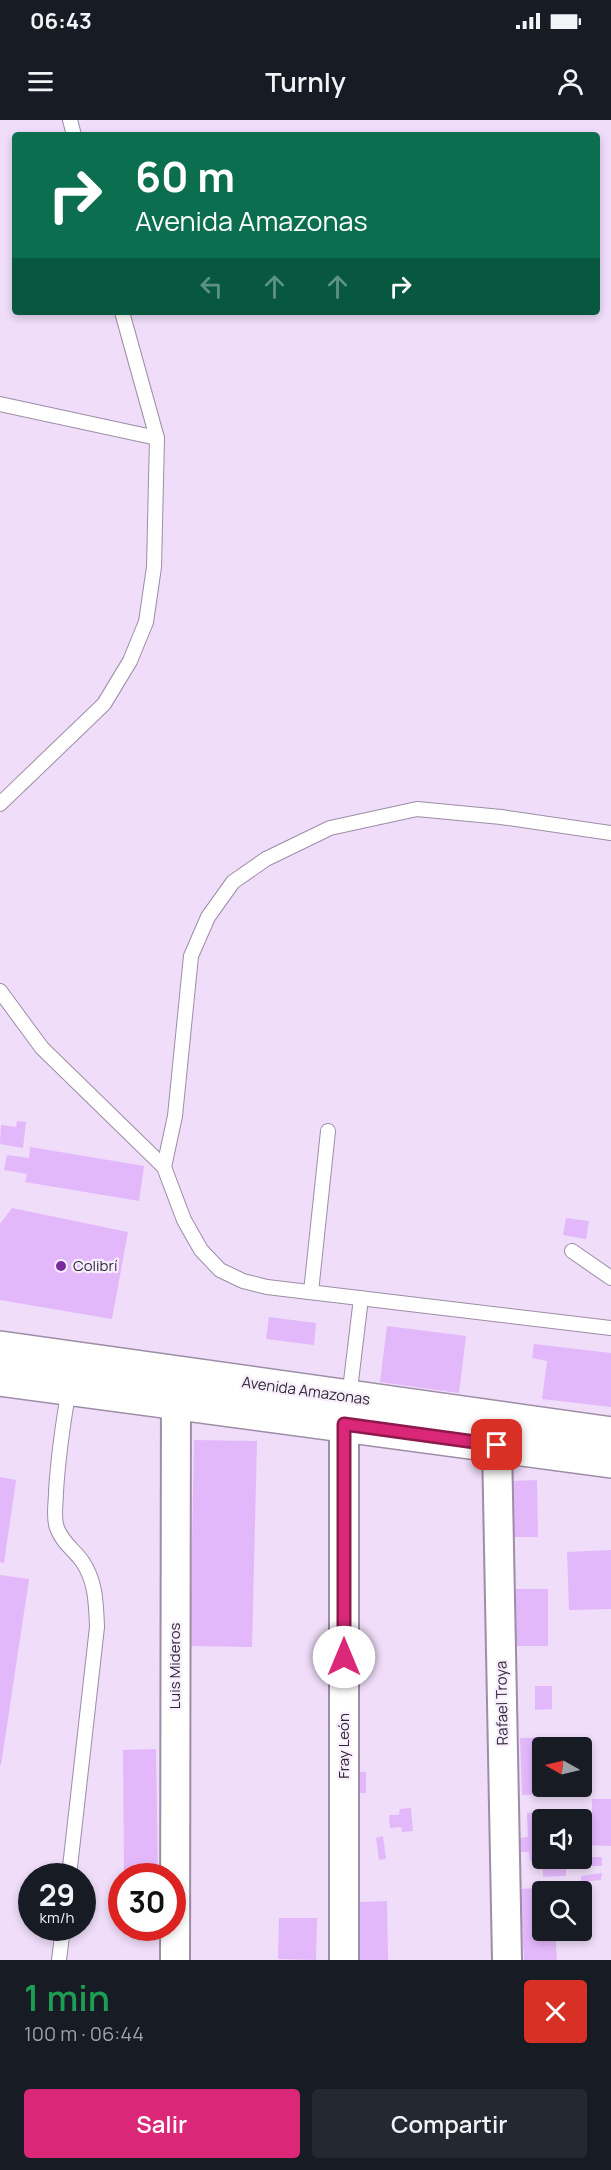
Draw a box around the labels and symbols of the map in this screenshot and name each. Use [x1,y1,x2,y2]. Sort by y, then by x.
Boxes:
place label: Colibrí [73,1255,118,1276]
marker: Colibrí [54,1259,68,1273]
street label: Avenida Amazonas [241,1371,372,1410]
pin [471,1419,522,1470]
street label: Luis Mideros [164,1623,185,1709]
position arrow [312,1625,376,1689]
street label: Rafael Troya [490,1661,513,1745]
street label: Fray León [333,1713,354,1779]
north arrow [532,1737,592,1797]
speed limit sign: 30 [108,1863,186,1941]

